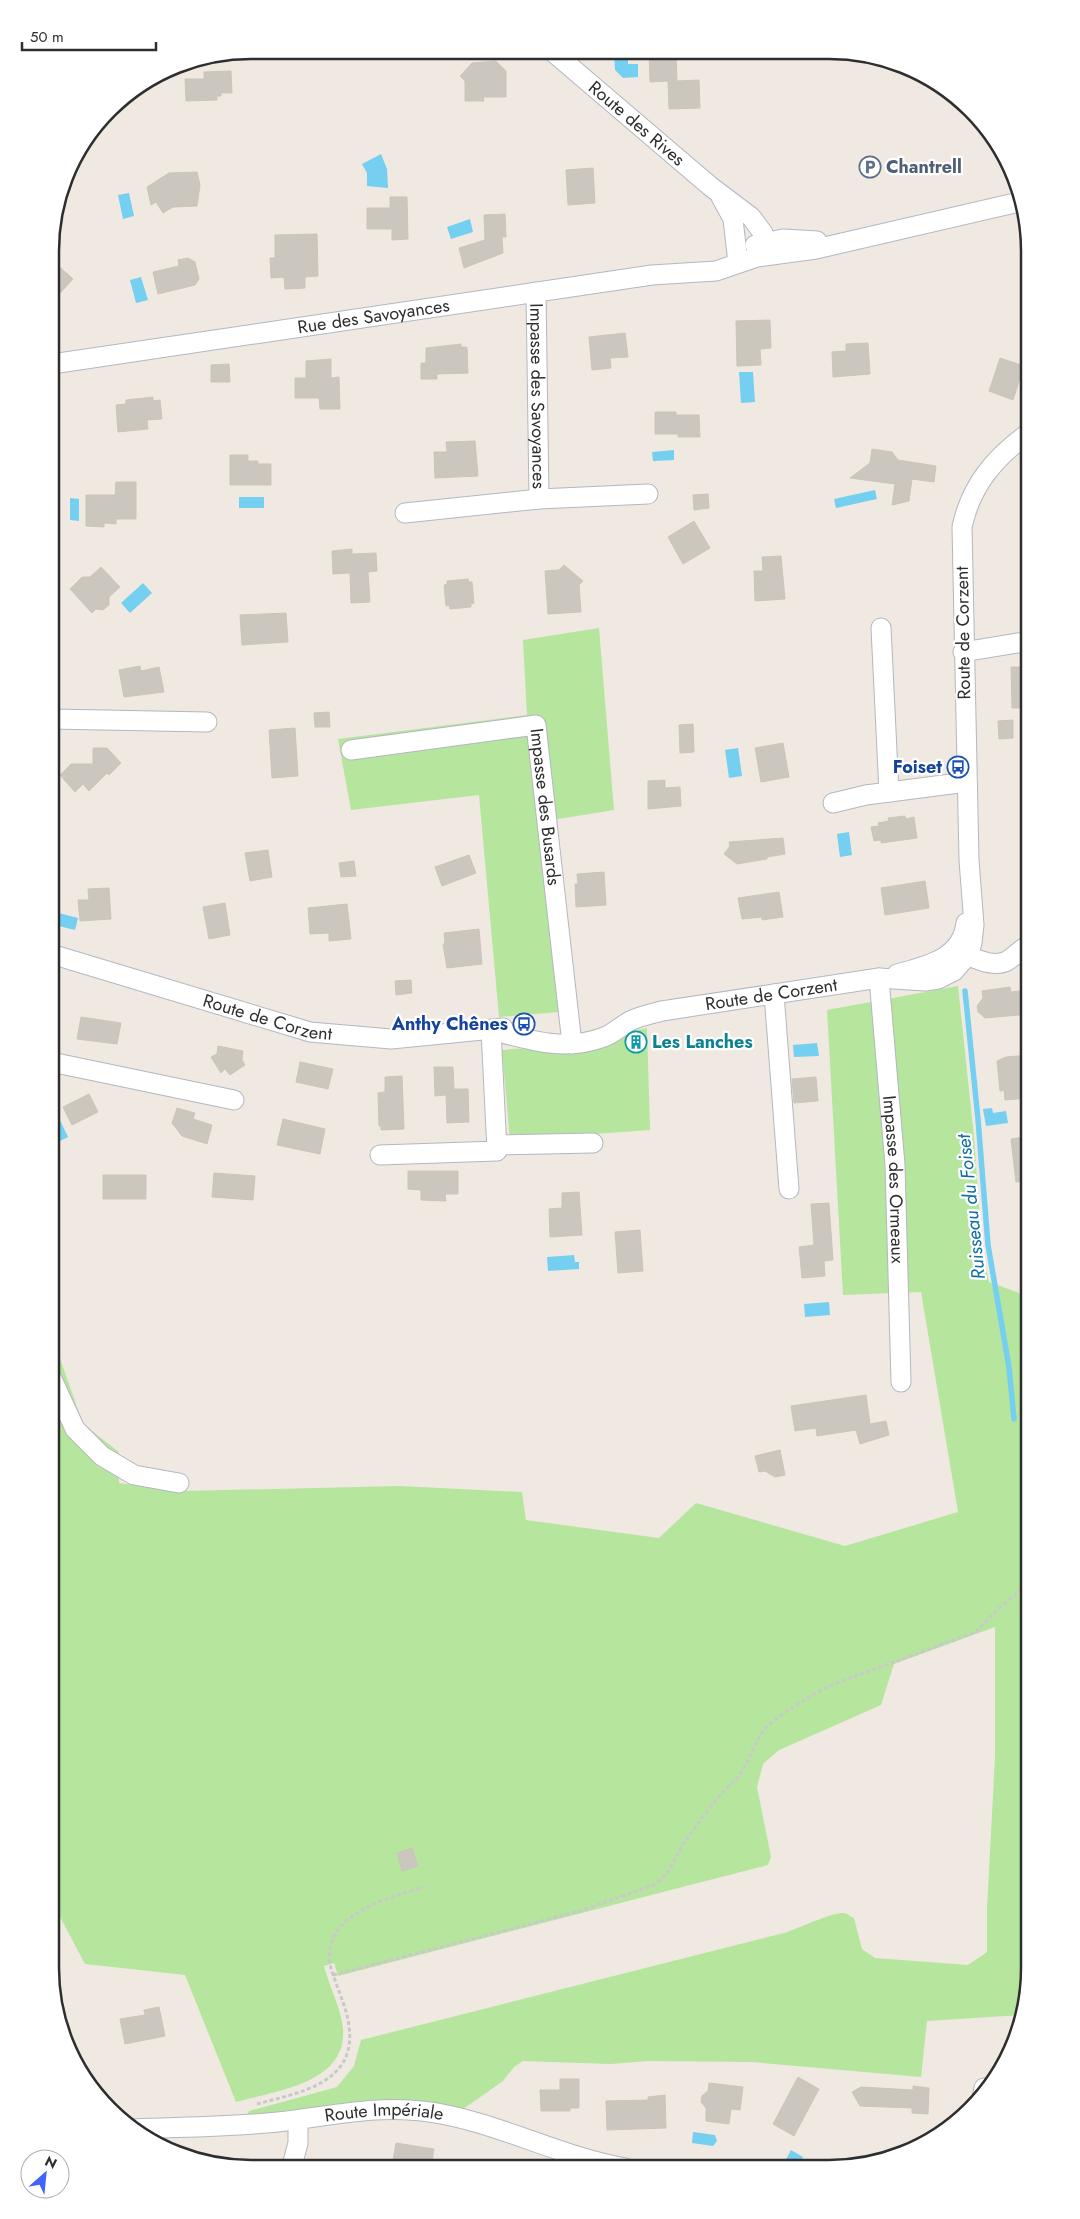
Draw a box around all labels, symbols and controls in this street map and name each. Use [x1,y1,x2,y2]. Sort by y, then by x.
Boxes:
scale bar [22,20,156,52]
text: 50 m [30,26,64,48]
street label: Route des Rives [583,75,691,172]
place label: Chantrell [886,154,962,180]
parking icon: Chantrell [858,155,882,179]
street label: Rue des Savoyances [296,292,451,340]
street label: Impasse des Savoyances [523,303,552,489]
street label: Route de Corzent [949,566,977,700]
street label: Impasse des Busards [523,727,567,887]
place label: Foiset [893,754,942,780]
bus stop icon: Foiset [946,755,970,779]
street label: Route de Corzent [703,971,840,1017]
street label: Route de Corzent [200,988,334,1047]
place label: Anthy Chênes [391,1011,508,1037]
bus stop icon: Anthy Chênes [512,1012,536,1036]
place label: Les Lanches [652,1029,753,1055]
building icon: Les Lanches [624,1030,648,1054]
street label: Impasse des Ormeaux [876,1094,911,1264]
water label: Ruisseau du Foiset [950,1132,992,1281]
street label: Route Impériale [323,2096,446,2129]
north arrow [20,2149,70,2199]
text: N [41,2151,60,2174]

